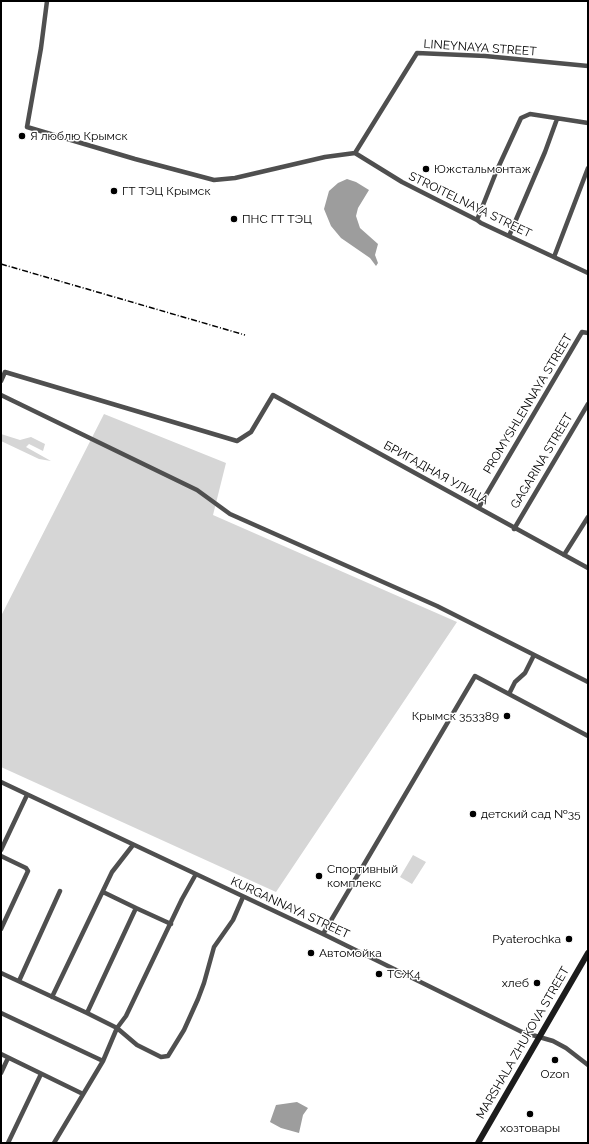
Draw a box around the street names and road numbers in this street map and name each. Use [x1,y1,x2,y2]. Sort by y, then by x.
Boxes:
street label: LINEYNAYA STREET [423,37,537,59]
street label: STROITELNAYA STREET [406,169,534,241]
street label: PROMYSHLENNAYA STREET [480,331,576,477]
street label: GAGARINA STREET [508,411,576,511]
street label: БРИГАДНАЯ УЛИЦА [381,438,491,508]
street label: KURGANNAYA STREET [228,874,352,942]
street label: MARSHALA ZHUKOVA STREET [473,964,573,1122]

